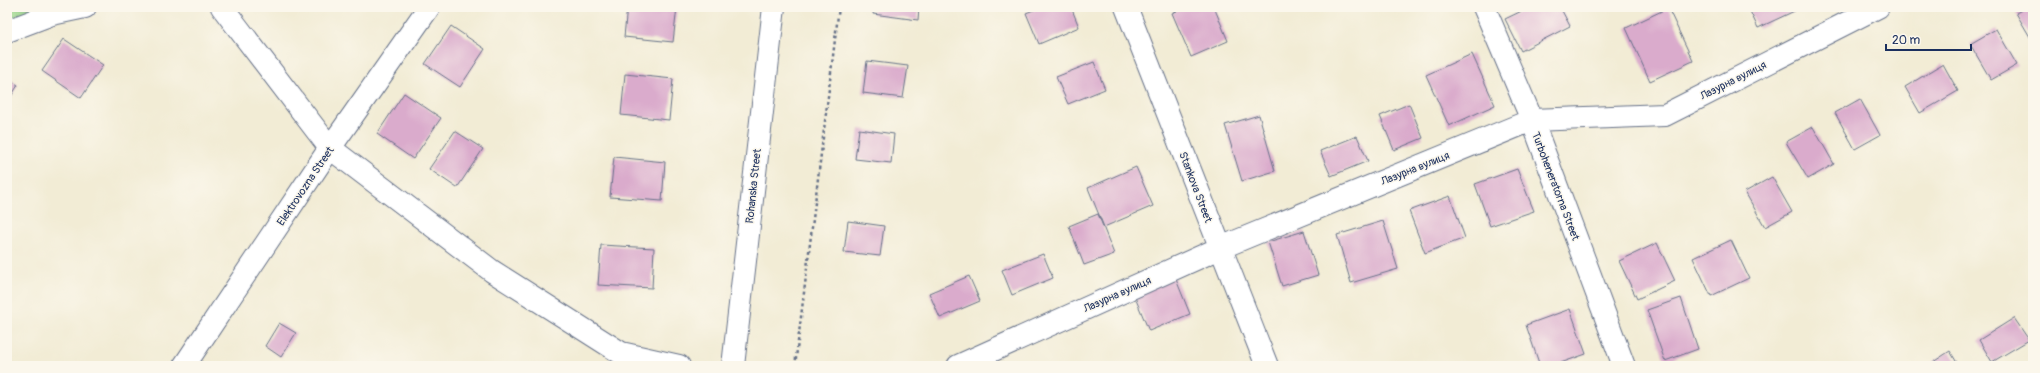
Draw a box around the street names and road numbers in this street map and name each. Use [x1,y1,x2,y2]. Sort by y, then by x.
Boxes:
street label: Лазурна вулиця [1697,58,1769,103]
street label: Turboheneratorna Street [1529,130,1582,243]
street label: Elektrovozna Street [274,144,337,228]
street label: Rohanska Street [743,147,764,224]
street label: Лазурна вулиця [1378,149,1451,188]
street label: Stankova Street [1176,150,1215,225]
street label: Лазурна вулиця [1080,274,1153,316]

